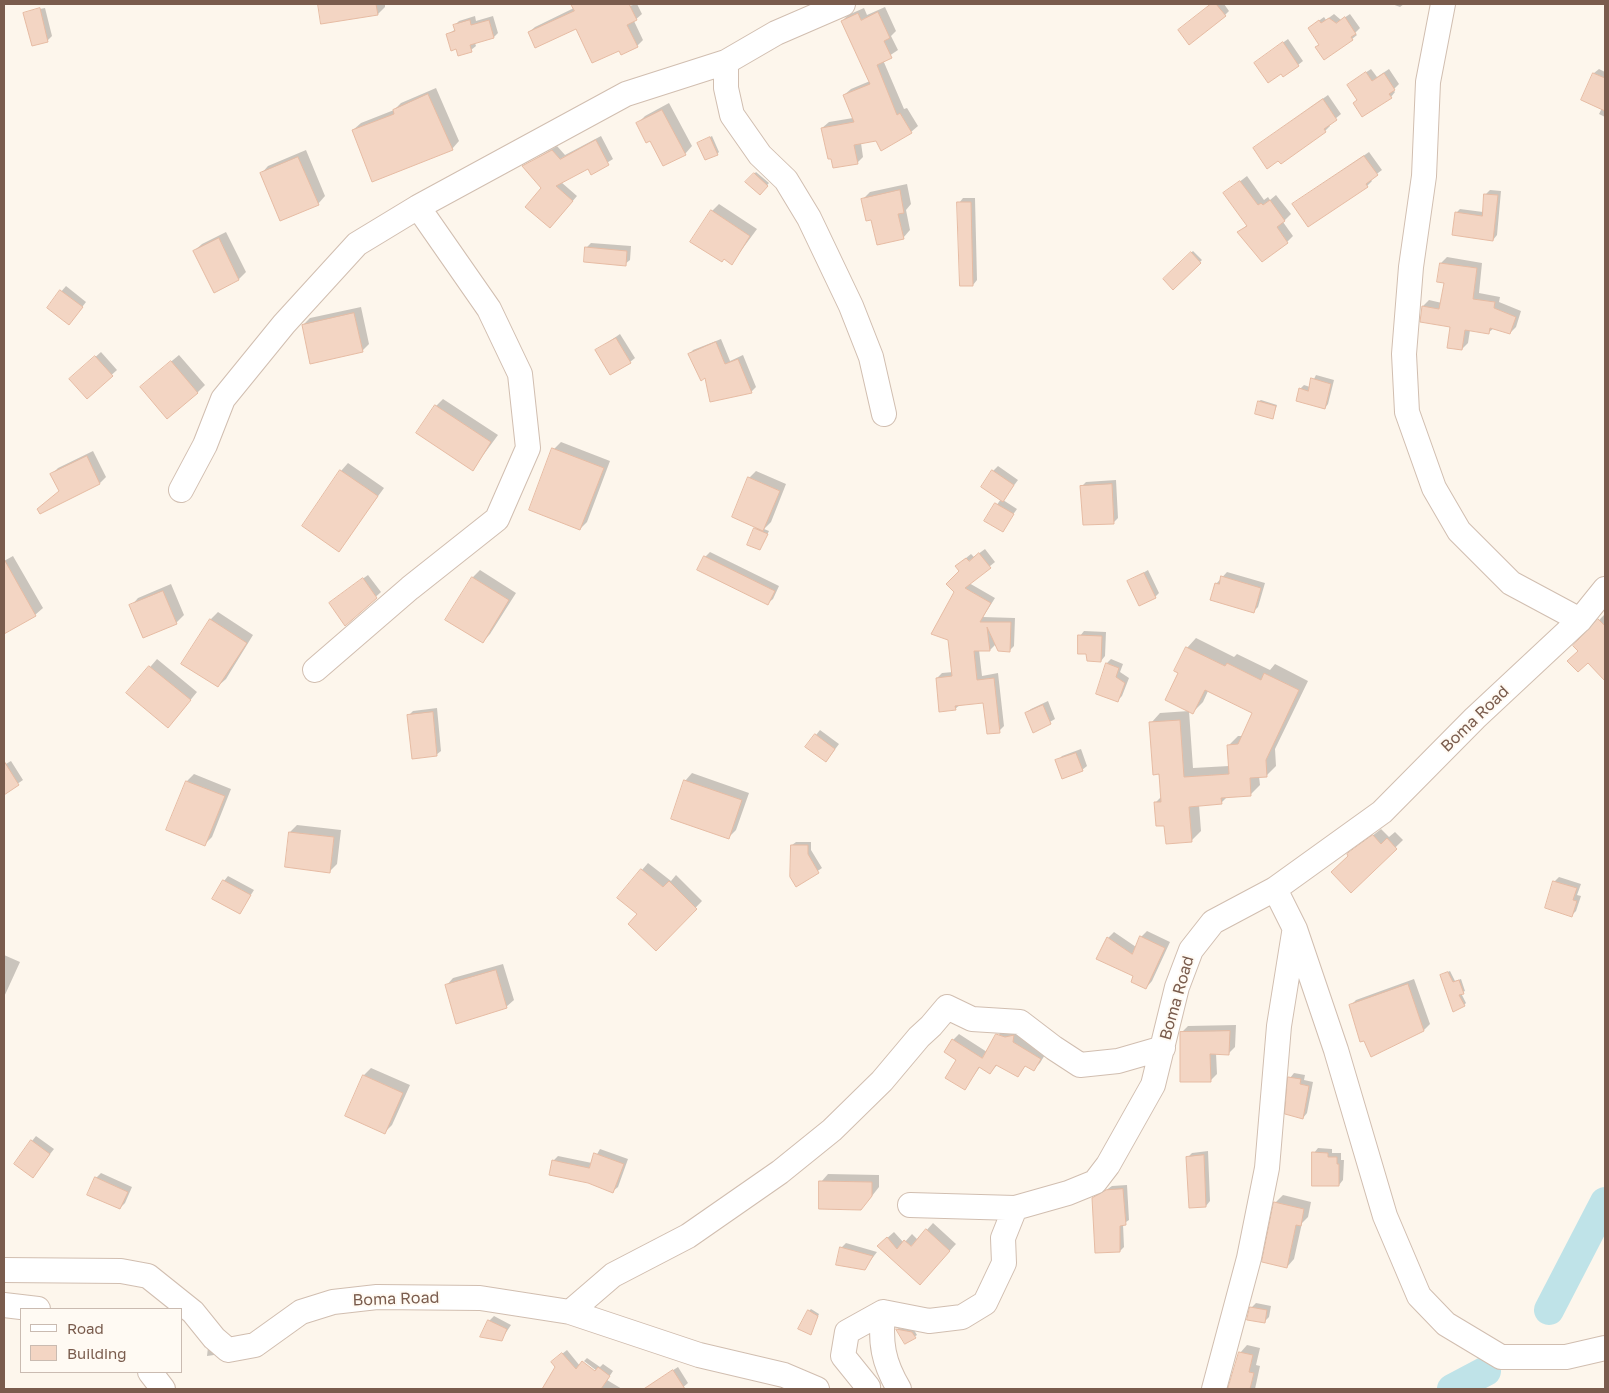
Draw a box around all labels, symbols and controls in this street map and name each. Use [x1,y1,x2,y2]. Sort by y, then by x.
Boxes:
street label: Boma Road [1437,682,1513,756]
street label: Boma Road [1156,954,1198,1042]
street label: Boma Road [352,1288,440,1310]
legend [20,1308,182,1373]
text: Road [67,1319,104,1337]
text: Building [67,1344,127,1362]

